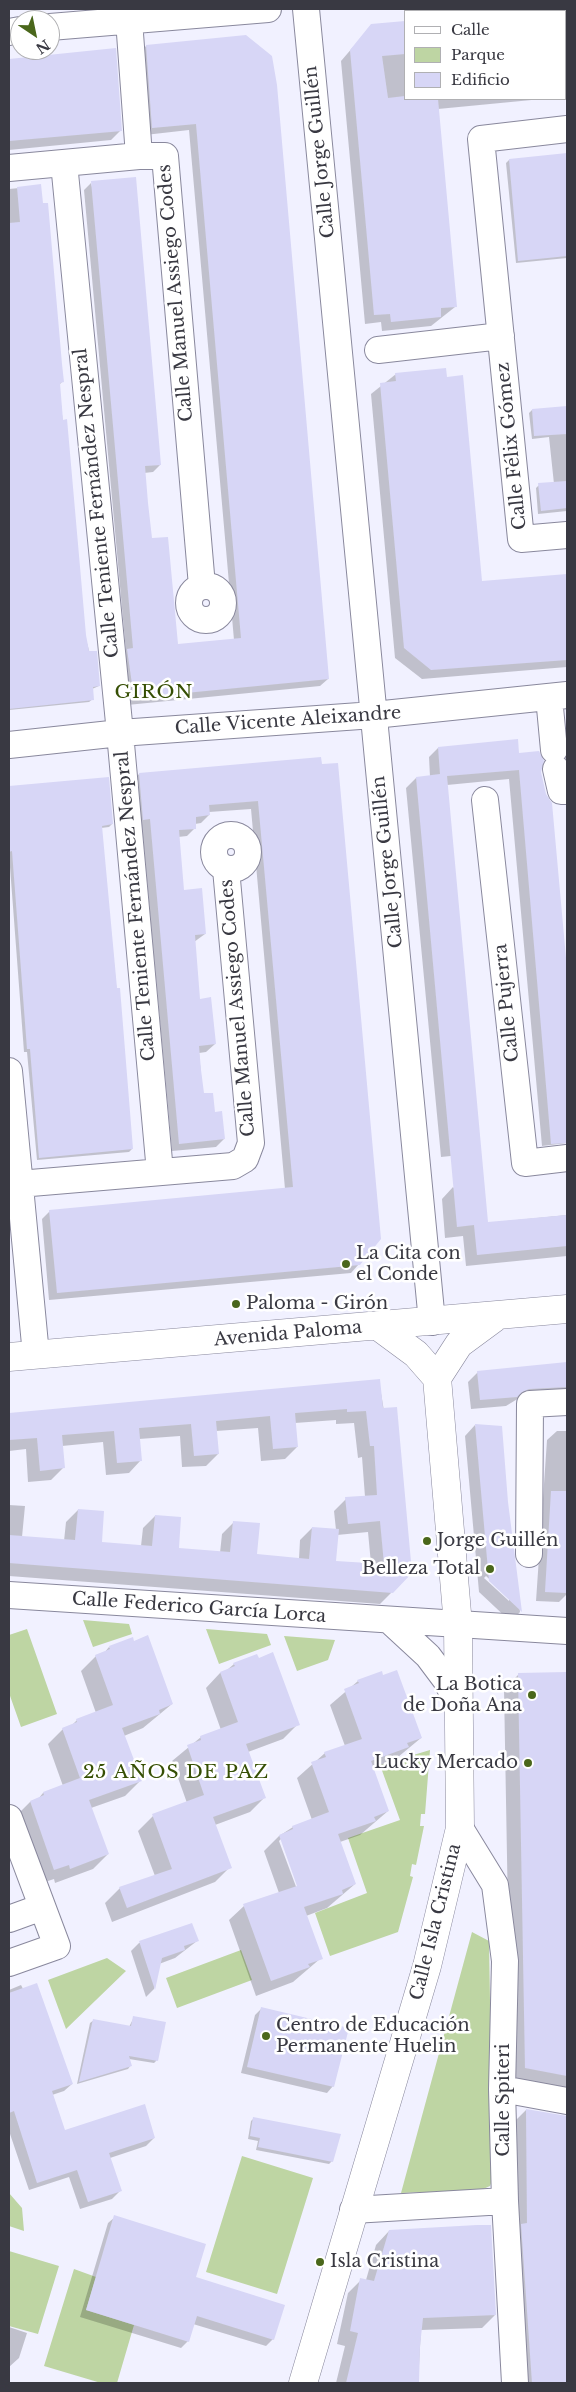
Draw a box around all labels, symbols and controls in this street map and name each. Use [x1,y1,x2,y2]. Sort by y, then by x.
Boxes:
north arrow [10,10,60,60]
legend [404,10,566,100]
text: Calle [451,20,490,39]
text: N [32,35,53,58]
text: Parque [451,45,505,64]
street label: Calle Jorge Guillén [300,65,340,239]
text: Edificio [451,70,510,89]
street label: Calle Manuel Assiego Codes [154,163,198,423]
street label: Calle Teniente Fernández Nespral [70,347,124,659]
street label: Calle Félix Gómez [492,361,532,531]
district label: GIRÓN [114,682,194,704]
street label: Calle Vicente Aleixandre [174,702,402,740]
street label: Calle Teniente Fernández Nespral [112,750,160,1062]
street label: Calle Jorge Guillén [368,775,408,949]
street label: Calle Manuel Assiego Codes [216,878,260,1138]
street label: Calle Pujerra [490,943,524,1063]
place label: La Cita con el Conde [356,1243,461,1286]
marker: La Cita con el Conde [340,1258,352,1270]
place label: Paloma - Girón [246,1293,388,1315]
marker: Paloma - Girón [230,1298,242,1310]
street label: Avenida Paloma [213,1317,363,1351]
place label: Jorge Guillén [437,1530,558,1552]
marker: Jorge Guillén [421,1535,433,1547]
place label: Belleza Total [362,1558,480,1580]
marker: Belleza Total [484,1563,496,1575]
street label: Calle Federico García Lorca [71,1588,327,1628]
place label: La Botica de Doña Ana [403,1674,522,1716]
marker: La Botica de Doña Ana [526,1689,538,1701]
place label: Lucky Mercado [374,1752,518,1774]
marker: Lucky Mercado [522,1757,534,1769]
district label: 25 AÑOS DE PAZ [81,1762,271,1784]
street label: Calle Isla Cristina [406,1841,466,2003]
place label: Centro de Educación Permanente Huelin [276,2015,470,2058]
marker: Centro de Educación Permanente Huelin [260,2030,272,2042]
street label: Calle Spiteri [493,2043,515,2157]
place label: Isla Cristina [330,2251,439,2273]
marker: Isla Cristina [314,2256,326,2268]

